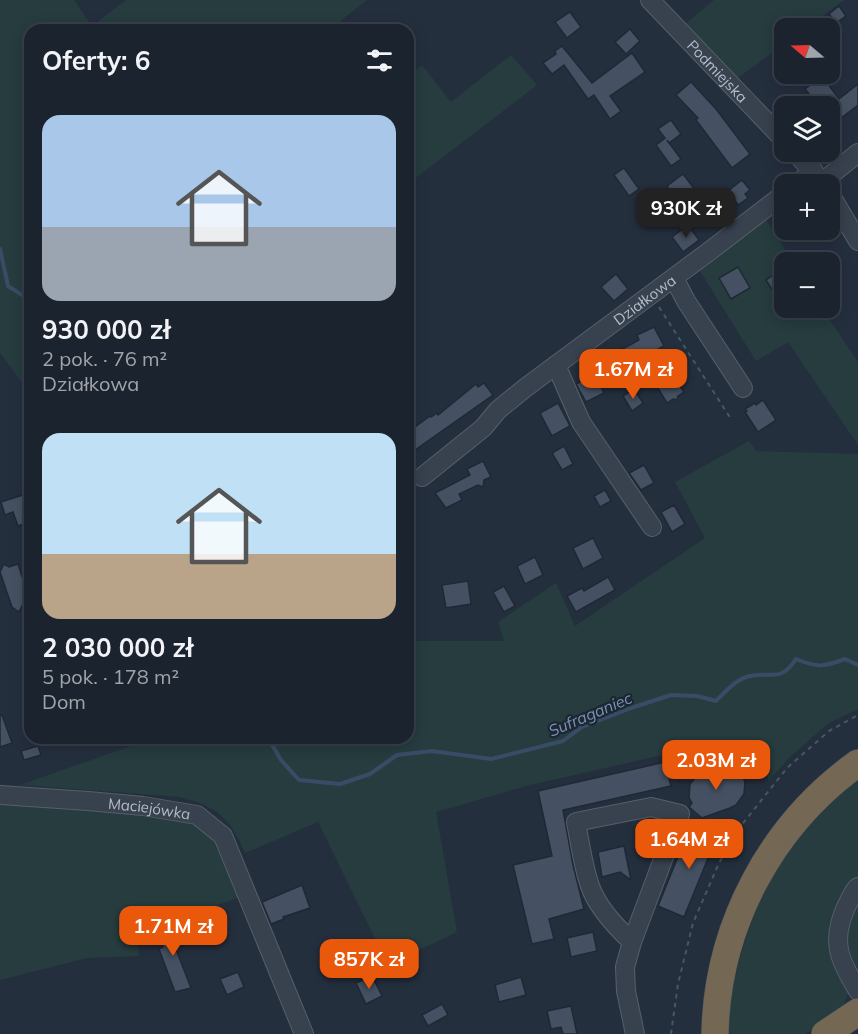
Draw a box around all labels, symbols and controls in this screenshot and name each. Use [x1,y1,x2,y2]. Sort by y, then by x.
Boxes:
north arrow [774,18,840,84]
map controls [774,18,840,318]
street label: Podmiejska [683,35,752,106]
text: Oferty: 6 [42,44,150,77]
icon: filters [363,44,396,77]
button: layers [774,96,840,162]
icon: home [165,154,273,262]
button: + [774,174,840,240]
pin: 930K zł [631,188,741,239]
text: 930K zł [651,195,721,220]
button: − [774,252,840,318]
street label: Działkowa [609,270,679,329]
text: 930 000 zł [42,313,170,346]
text: 2 pok. · 76 m² [42,346,167,371]
pin: 1.67M zł [571,349,695,400]
text: 1.67M zł [593,356,673,381]
text: Działkowa [42,371,139,396]
icon: home [165,472,273,580]
text: 2 030 000 zł [42,631,193,664]
text: 5 pok. · 178 m² [42,664,179,689]
water label: Sufraganiec [545,687,635,741]
text: Dom [42,689,86,714]
pin: 2.03M zł [654,740,778,791]
text: 2.03M zł [676,747,756,772]
street label: Maciejówka [107,793,192,823]
pin: 1.64M zł [627,819,751,870]
text: 1.64M zł [649,826,729,851]
pin: 1.71M zł [111,906,235,957]
text: 1.71M zł [133,913,213,938]
pin: 857K zł [314,939,424,990]
text: 857K zł [334,946,404,971]

